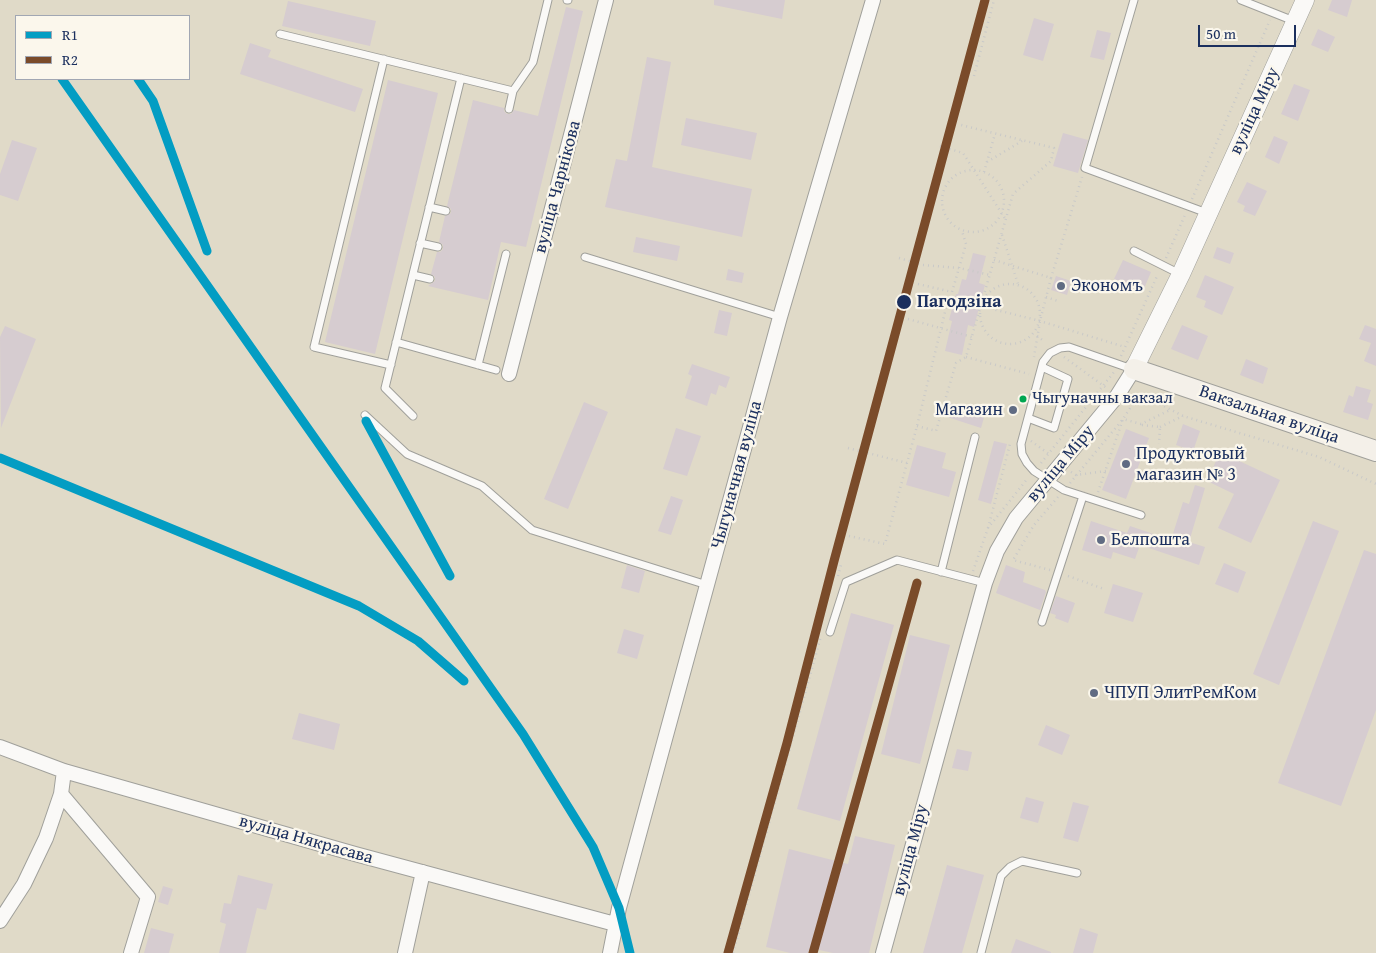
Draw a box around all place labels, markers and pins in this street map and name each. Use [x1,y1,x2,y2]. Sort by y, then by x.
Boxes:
place label: Экономъ [1071,275,1143,297]
marker: Экономъ [1055,280,1067,292]
place label: Пагодзіна [917,291,1001,313]
marker: Пагодзіна [895,293,913,311]
place label: Чыгуначны вакзал [1032,389,1173,409]
marker: Чыгуначны вакзал [1018,394,1028,404]
place label: Магазин [935,399,1003,421]
marker: Магазин [1007,404,1019,416]
place label: Продуктовый магазин № 3 [1136,443,1245,486]
marker: Продуктовый магазин № 3 [1120,458,1132,470]
place label: Белпошта [1111,529,1190,551]
marker: Белпошта [1095,534,1107,546]
place label: ЧПУП ЭлитРемКом [1104,682,1257,704]
marker: ЧПУП ЭлитРемКом [1088,687,1100,699]

